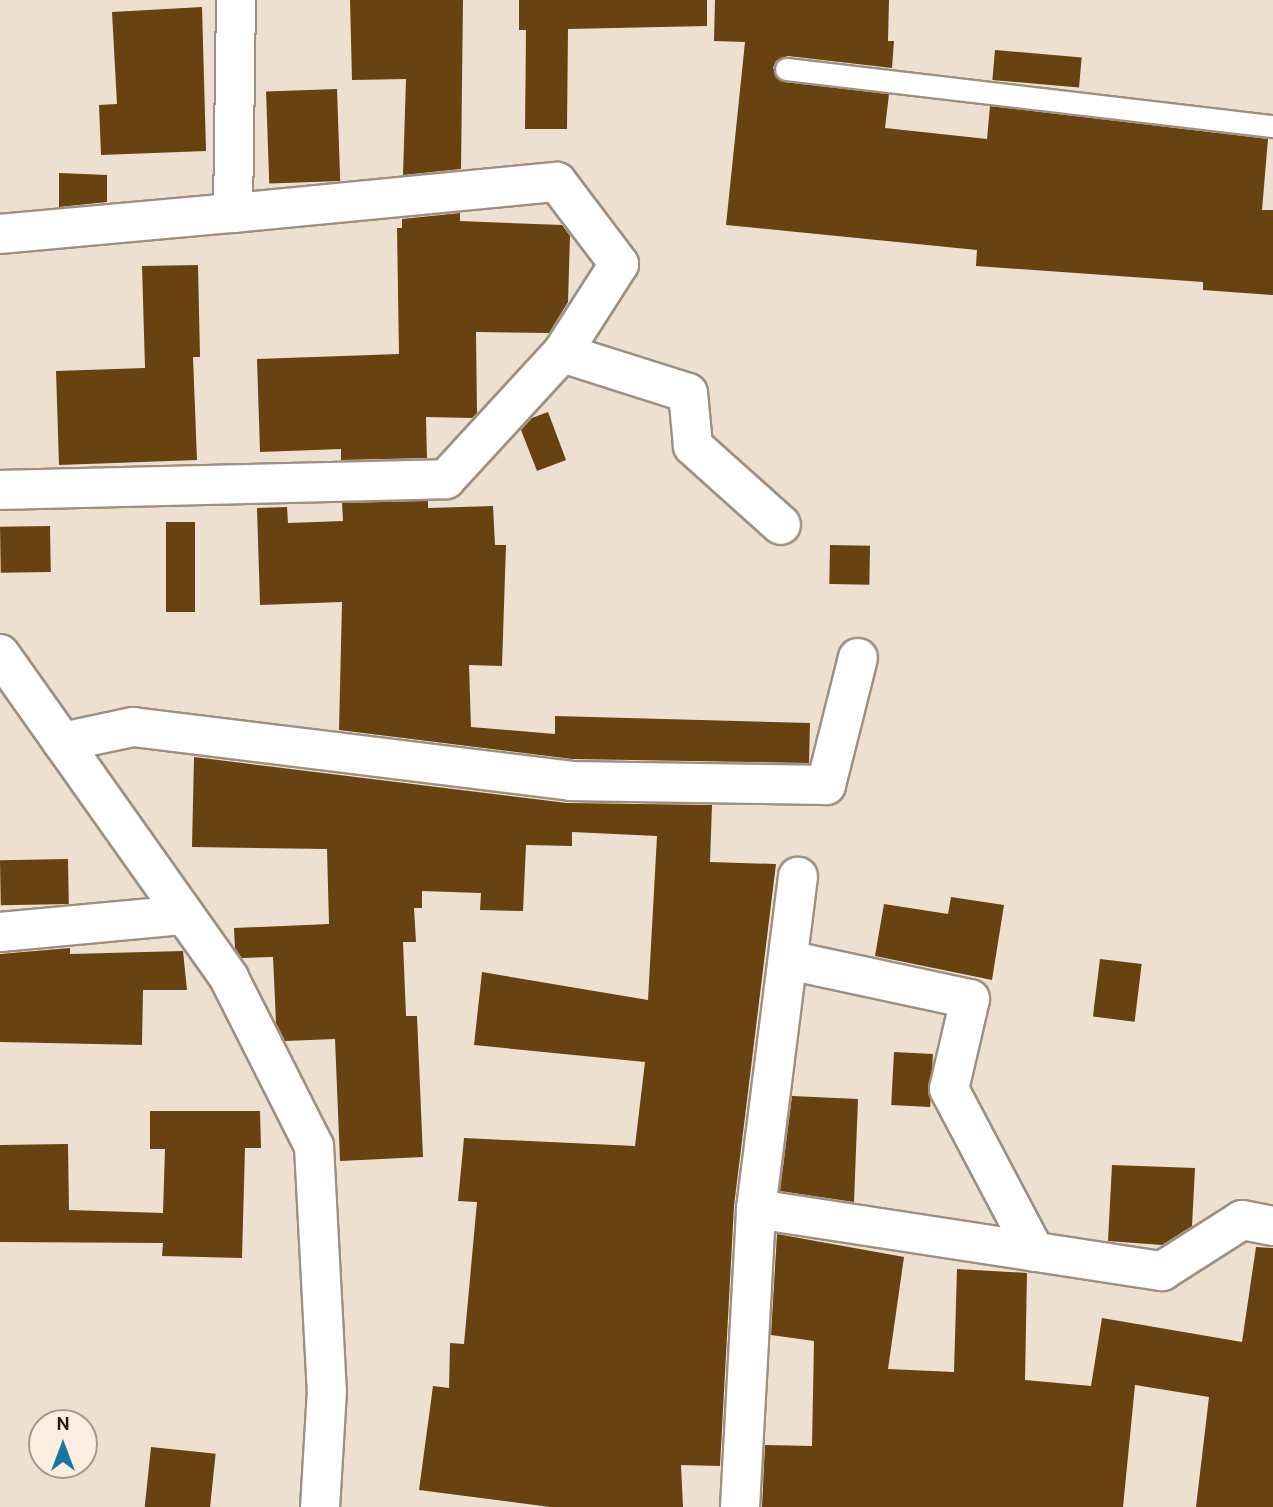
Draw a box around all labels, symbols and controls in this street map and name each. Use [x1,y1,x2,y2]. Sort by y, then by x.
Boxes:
north arrow [28,1409,98,1479]
text: N [56,1413,70,1437]

